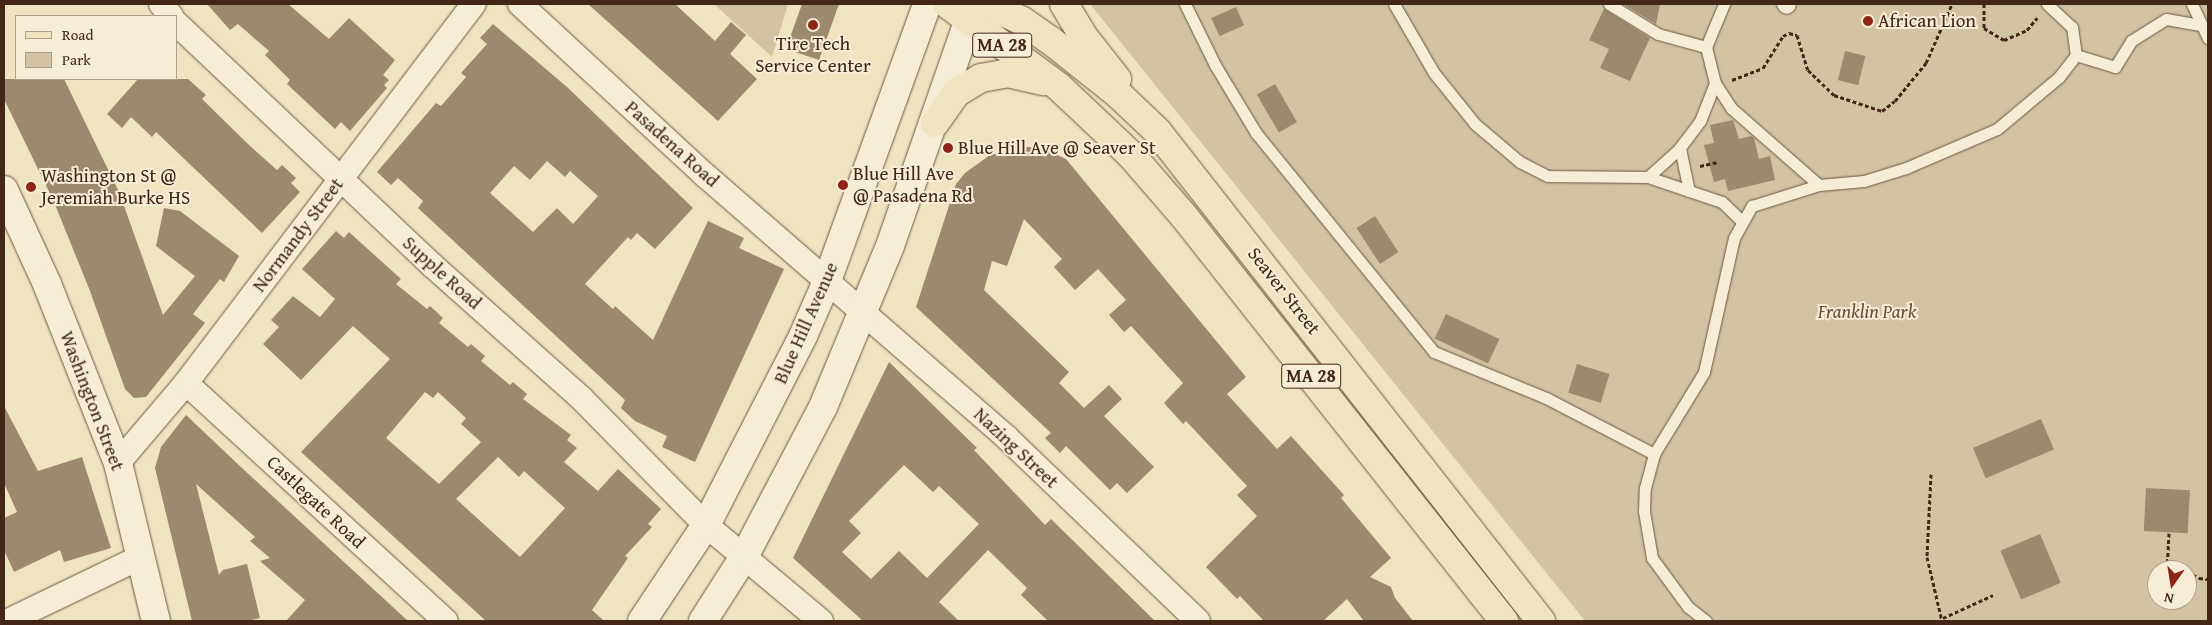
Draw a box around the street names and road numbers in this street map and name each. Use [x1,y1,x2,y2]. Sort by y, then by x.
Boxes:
road number: MA 28 [972,30,1032,60]
street label: Pasadena Road [620,96,724,192]
street label: Normandy Street [248,173,348,297]
street label: Supple Road [398,232,486,314]
street label: Seaver Street [1243,243,1325,339]
street label: Blue Hill Avenue [769,259,843,387]
street label: Washington Street [55,328,129,474]
road number: MA 28 [1281,361,1341,392]
street label: Nazing Street [969,403,1063,493]
street label: Castlegate Road [262,451,370,553]

